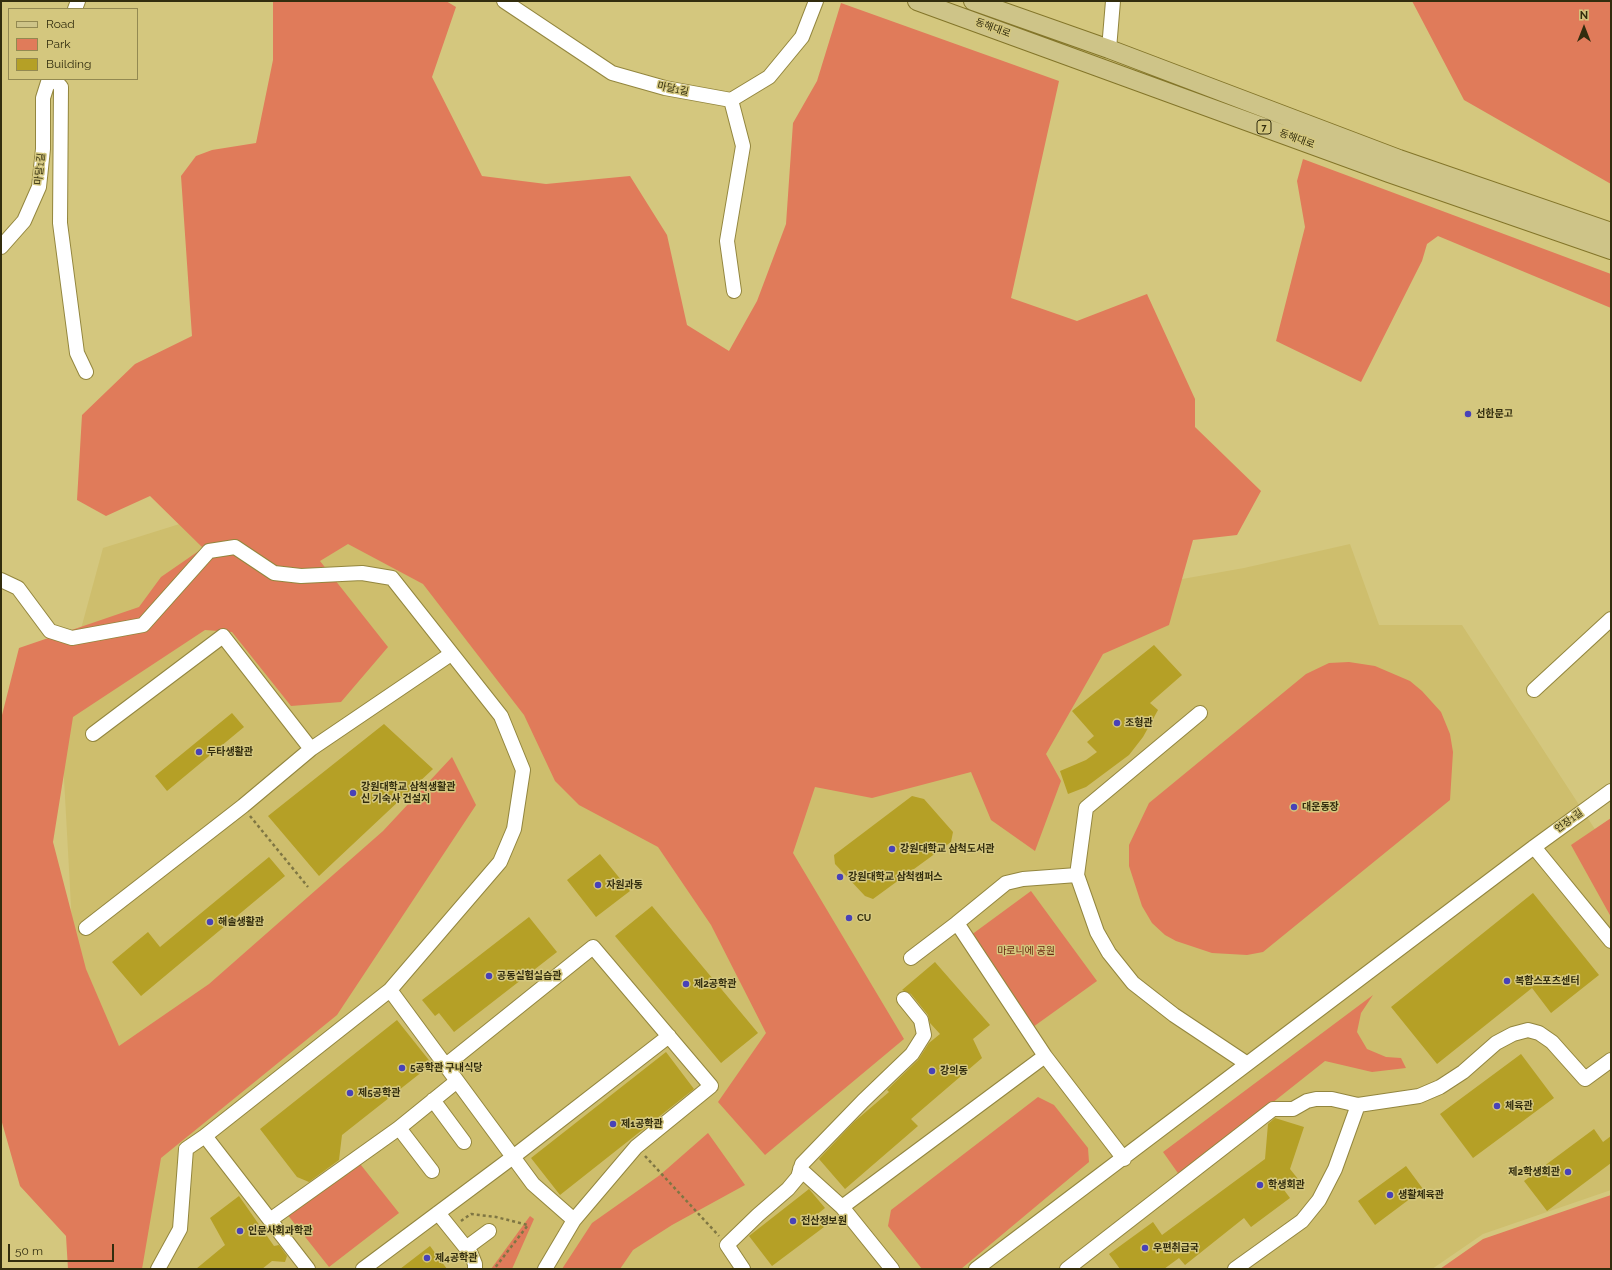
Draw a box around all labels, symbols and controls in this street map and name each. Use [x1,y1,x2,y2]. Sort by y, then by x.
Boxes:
legend [8,8,138,80]
north arrow [1564,8,1604,48]
text: N [1580,9,1588,22]
street label: 동해대로 [974,16,1012,40]
text: Road [46,17,75,31]
text: Park [46,37,71,51]
text: Building [46,57,92,71]
street label: 마달1길 [656,80,690,98]
road number: 7 [1257,120,1271,134]
street label: 동해대로 [1278,127,1316,151]
street label: 마달1길 [32,153,48,185]
place label: 선한문고 [1476,408,1513,420]
marker: 선한문고 [1463,409,1473,419]
place label: 조형관 [1125,717,1153,729]
marker: 조형관 [1112,718,1122,728]
place label: 두타생활관 [207,746,253,758]
marker: 두타생활관 [194,747,204,757]
place label: 강원대학교 삼척생활관 신 기숙사 건설지 [361,781,455,804]
marker: 강원대학교 삼척생활관 신 기숙사 건설지 [348,788,358,798]
place label: 대운동장 [1302,801,1339,813]
marker: 대운동장 [1289,802,1299,812]
street label: 언장1길 [1553,807,1585,835]
place label: 강원대학교 삼척도서관 [900,843,994,855]
marker: 강원대학교 삼척도서관 [887,844,897,854]
place label: 강원대학교 삼척캠퍼스 [848,871,942,883]
marker: 강원대학교 삼척캠퍼스 [835,872,845,882]
place label: 자원과동 [606,879,643,891]
marker: 자원과동 [593,880,603,890]
place label: CU [857,912,871,924]
marker: CU [844,913,854,923]
place label: 해솔생활관 [218,916,264,928]
marker: 해솔생활관 [205,917,215,927]
park label: 마로니에 공원 [997,945,1055,957]
place label: 공동실험실습관 [497,970,561,982]
marker: 공동실험실습관 [484,971,494,981]
place label: 복합스포츠센터 [1515,975,1579,987]
marker: 복합스포츠센터 [1502,976,1512,986]
place label: 제2공학관 [694,978,736,990]
marker: 제2공학관 [681,979,691,989]
place label: 5공학관 구내식당 [410,1062,482,1074]
marker: 5공학관 구내식당 [397,1063,407,1073]
place label: 강의동 [940,1065,968,1077]
marker: 강의동 [927,1066,937,1076]
place label: 제5공학관 [358,1087,400,1099]
marker: 제5공학관 [345,1088,355,1098]
place label: 체육관 [1505,1100,1533,1112]
marker: 체육관 [1492,1101,1502,1111]
place label: 제1공학관 [621,1118,663,1130]
marker: 제1공학관 [608,1119,618,1129]
place label: 제2학생회관 [1508,1166,1560,1178]
marker: 제2학생회관 [1563,1167,1573,1177]
place label: 학생회관 [1268,1179,1305,1191]
marker: 학생회관 [1255,1180,1265,1190]
place label: 생활체육관 [1398,1189,1444,1201]
marker: 생활체육관 [1385,1190,1395,1200]
place label: 전산정보원 [801,1215,847,1227]
marker: 전산정보원 [788,1216,798,1226]
place label: 인문사회과학관 [248,1225,312,1237]
marker: 인문사회과학관 [235,1226,245,1236]
scale bar [10,1236,116,1262]
place label: 우편취급국 [1153,1242,1199,1254]
marker: 우편취급국 [1140,1243,1150,1253]
text: 50 m [15,1244,43,1258]
place label: 제4공학관 [435,1252,478,1264]
marker: 제4공학관 [422,1253,432,1263]

